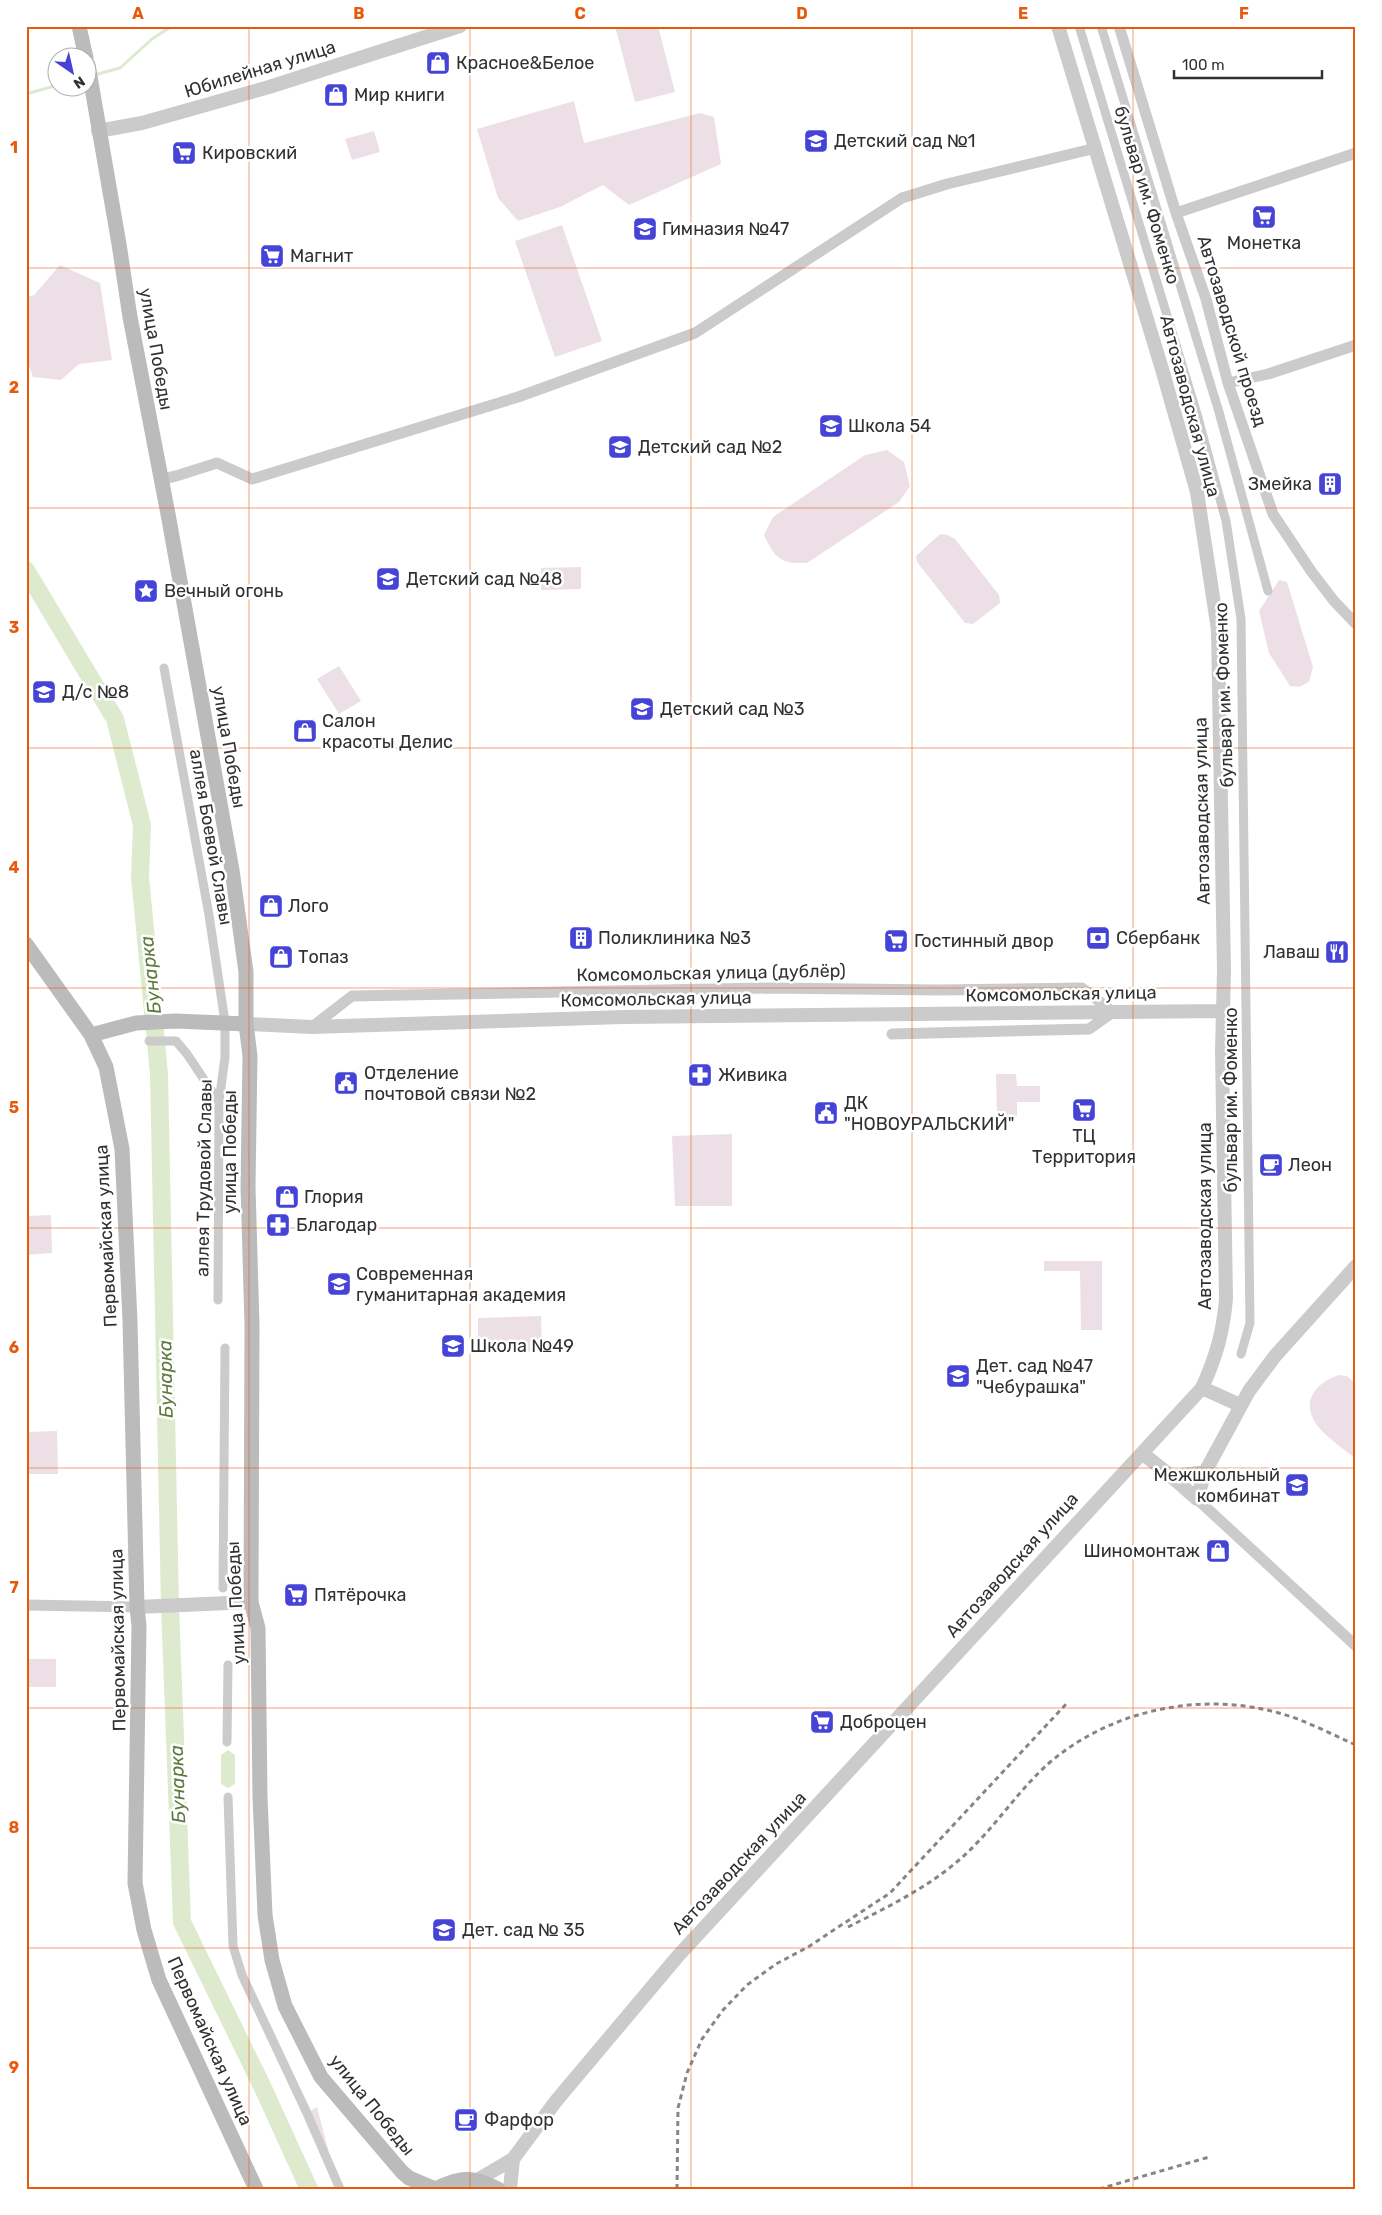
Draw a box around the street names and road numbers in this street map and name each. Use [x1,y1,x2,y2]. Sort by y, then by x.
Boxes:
street label: Юбилейная улица [182,36,338,102]
street label: бульвар им. Фоменко [1109,103,1185,287]
street label: Автозаводской проезд [1192,233,1272,429]
street label: улица Победы [134,286,178,412]
street label: Автозаводская улица [1155,313,1225,499]
street label: бульвар им. Фоменко [1210,602,1238,788]
street label: улица Победы [207,684,251,810]
street label: Автозаводская улица [1189,717,1215,905]
street label: аллея Боевой Славы [185,747,237,927]
street label: Комсомольская улица (дублёр) [576,960,846,986]
street label: Комсомольская улица [965,981,1157,1007]
street label: Комсомольская улица [560,986,752,1012]
street label: бульвар им. Фоменко [1220,1007,1242,1193]
street label: аллея Трудовой Славы [191,1079,217,1277]
street label: улица Победы [219,1090,241,1214]
street label: Автозаводская улица [1194,1122,1216,1310]
street label: Первомайская улица [90,1144,122,1328]
street label: Автозаводская улица [941,1488,1083,1642]
street label: улица Победы [222,1541,250,1665]
street label: Первомайская улица [105,1548,131,1732]
street label: Автозаводская улица [667,1787,811,1939]
street label: Первомайская улица [163,1953,257,2129]
street label: улица Победы [325,2050,419,2160]

